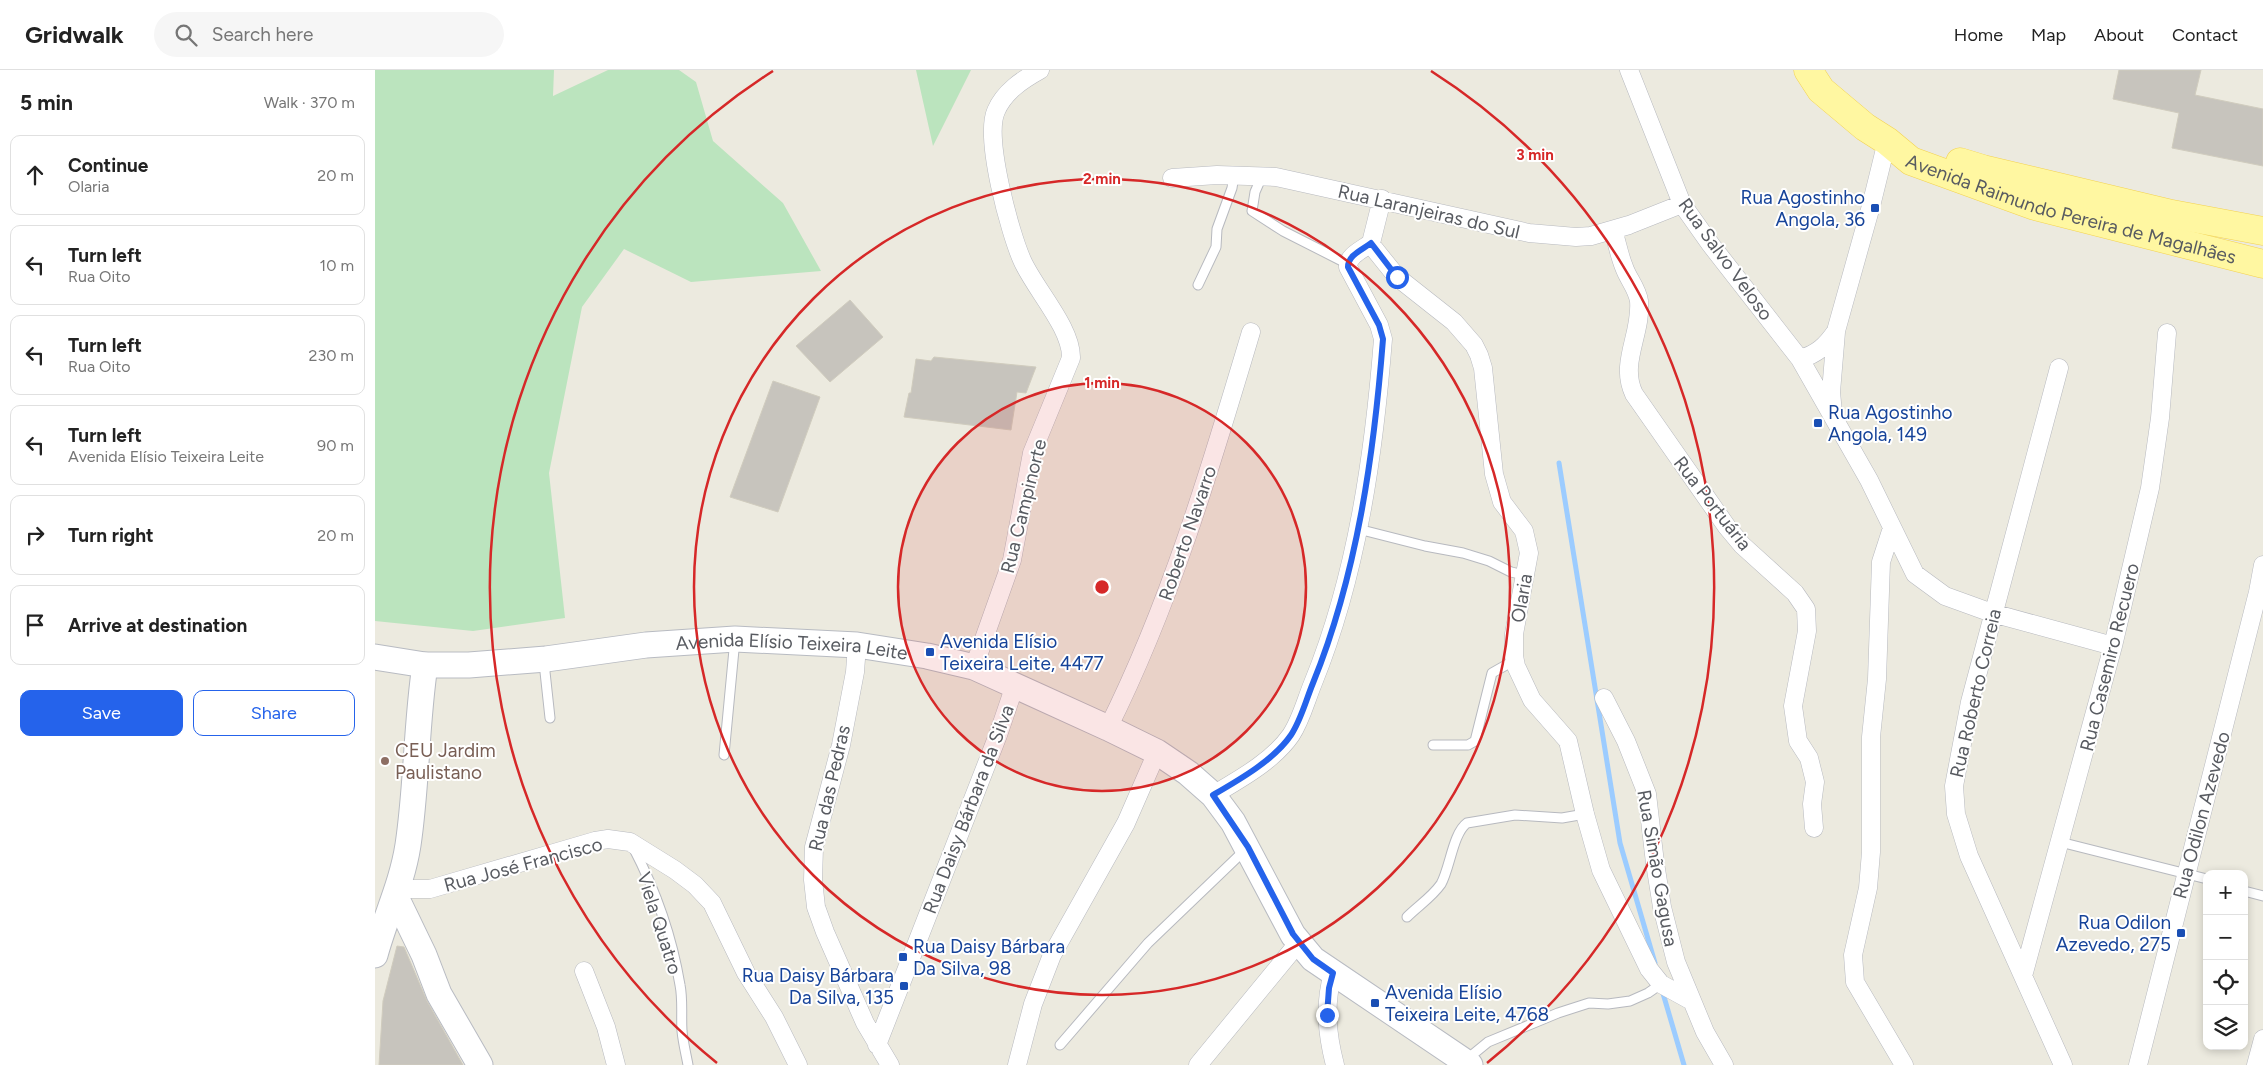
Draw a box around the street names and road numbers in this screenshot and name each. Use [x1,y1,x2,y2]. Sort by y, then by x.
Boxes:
street label: Avenida Raimundo Pereira de Magalhães [1903,149,2239,269]
street label: Rua Laranjeiras do Sul [1336,179,1522,244]
street label: Rua Salvo Veloso [1673,194,1778,325]
street label: Rua Campinorte [996,437,1051,576]
street label: Rua Portuária [1669,452,1756,555]
street label: Roberto Navarro [1154,463,1221,604]
street label: Rua Casemiro Recuero [2075,561,2144,754]
street label: Olaria [1506,572,1537,624]
street label: Rua Roberto Correia [1945,606,2006,780]
street label: Avenida Elísio Teixeira Leite [675,628,909,665]
street label: Rua Daisy Bárbara da Silva [918,701,1019,917]
street label: Rua das Pedras [804,723,855,853]
street label: Rua Odilon Azevedo [2168,729,2235,901]
street label: Rua Simão Gagusa [1632,788,1683,948]
street label: Rua José Francisco [441,832,605,897]
street label: Viela Quatro [632,869,687,977]

